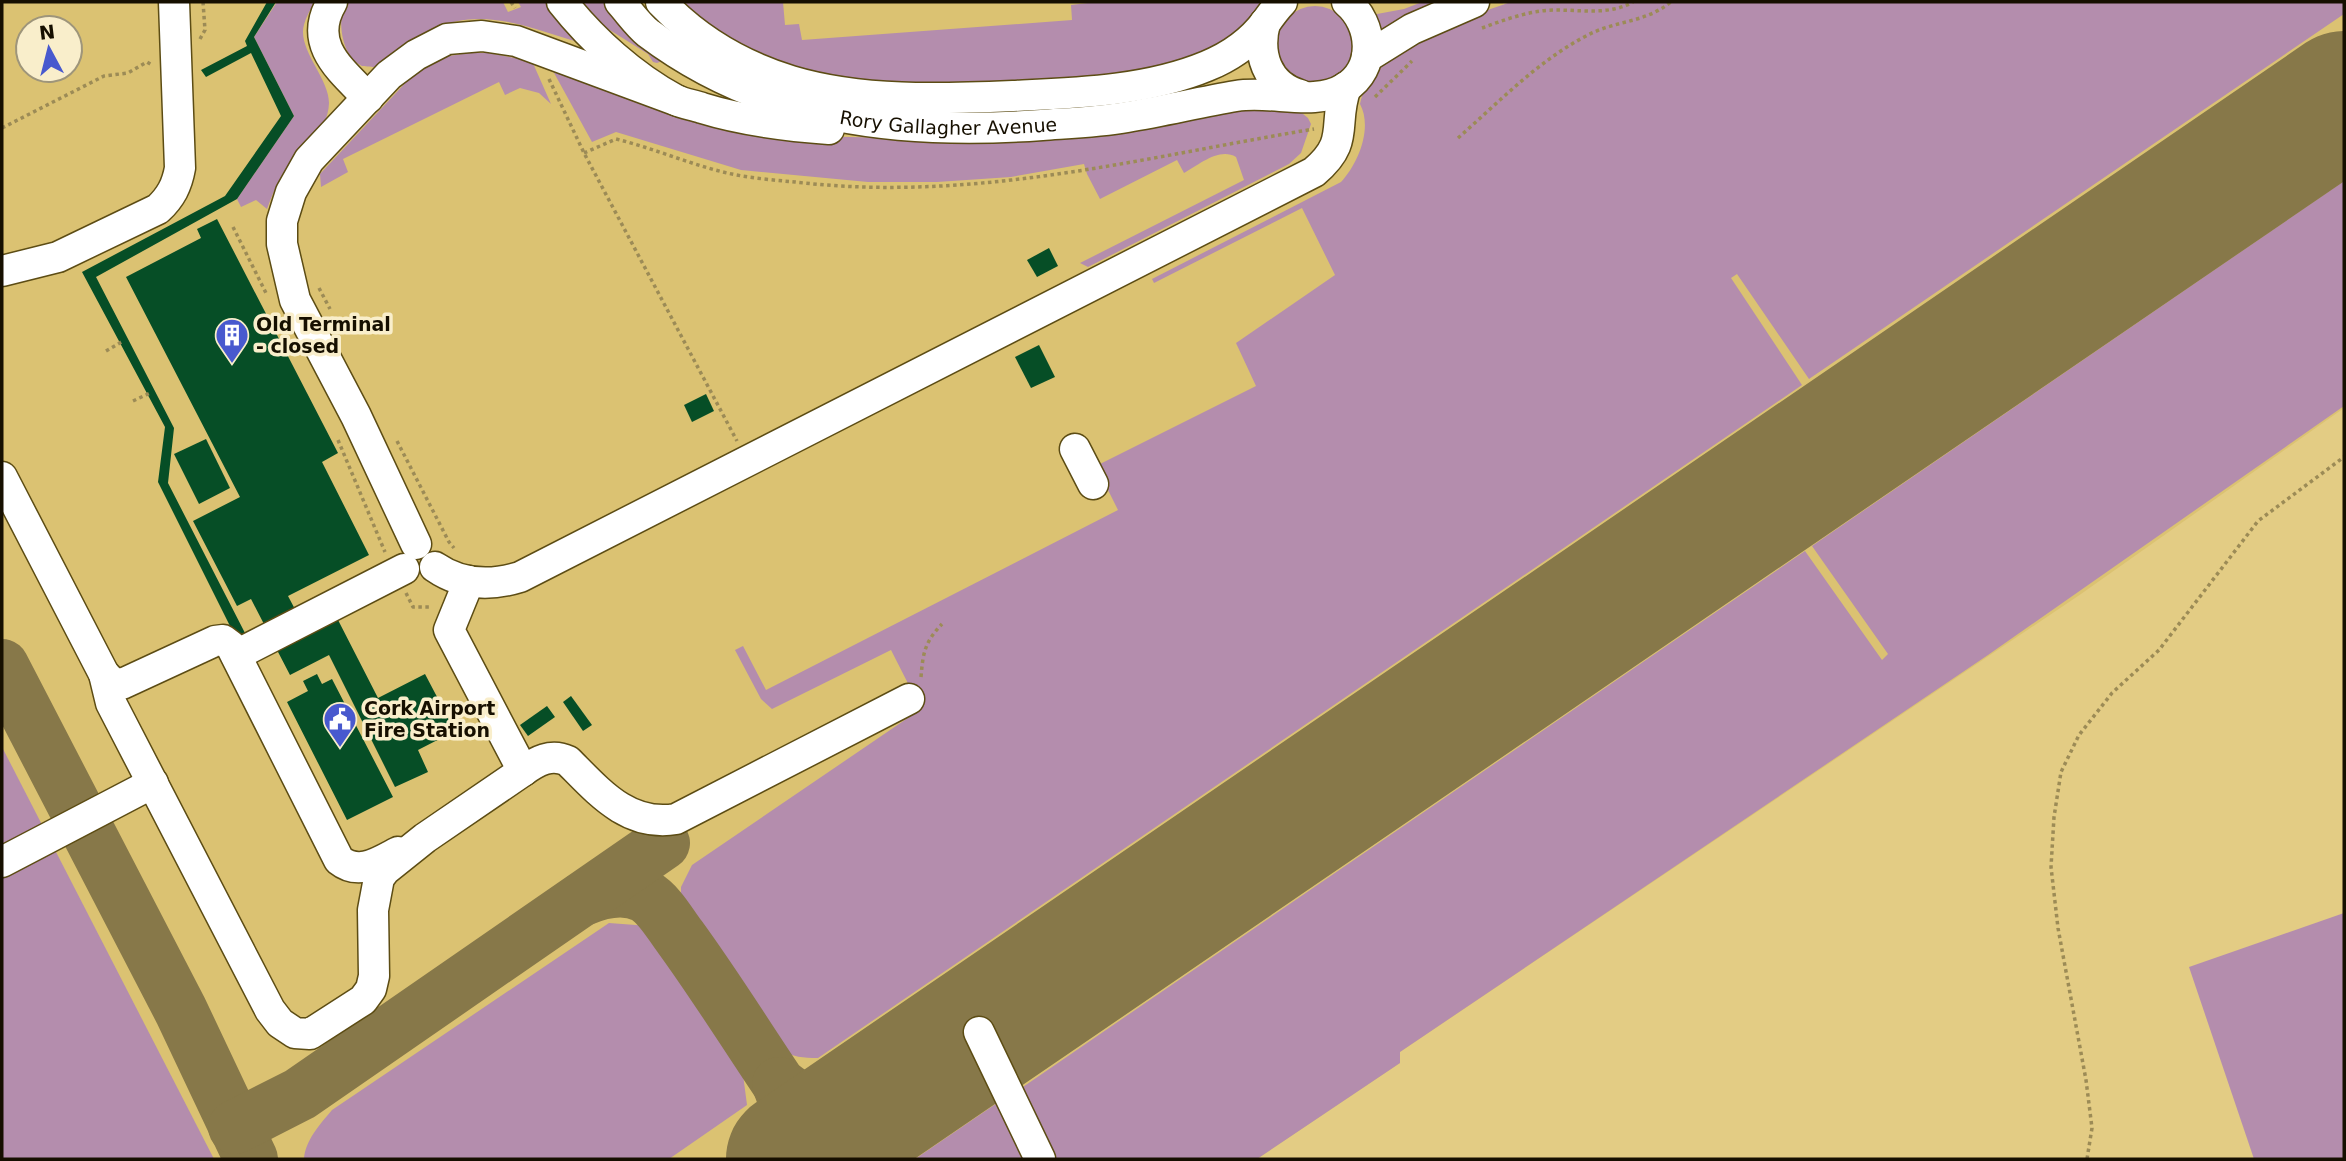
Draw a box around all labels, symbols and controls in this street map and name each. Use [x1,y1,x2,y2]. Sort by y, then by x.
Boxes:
north arrow [14,14,84,84]
text: N [38,20,56,44]
street label: Rory Gallagher Avenue [838,106,1058,139]
place label: Old Terminal - closed [256,313,391,357]
building icon: Old Terminal - closed [213,316,251,365]
place label: Cork Airport Fire Station [364,697,495,741]
public building icon: Cork Airport Fire Station [321,700,359,749]

